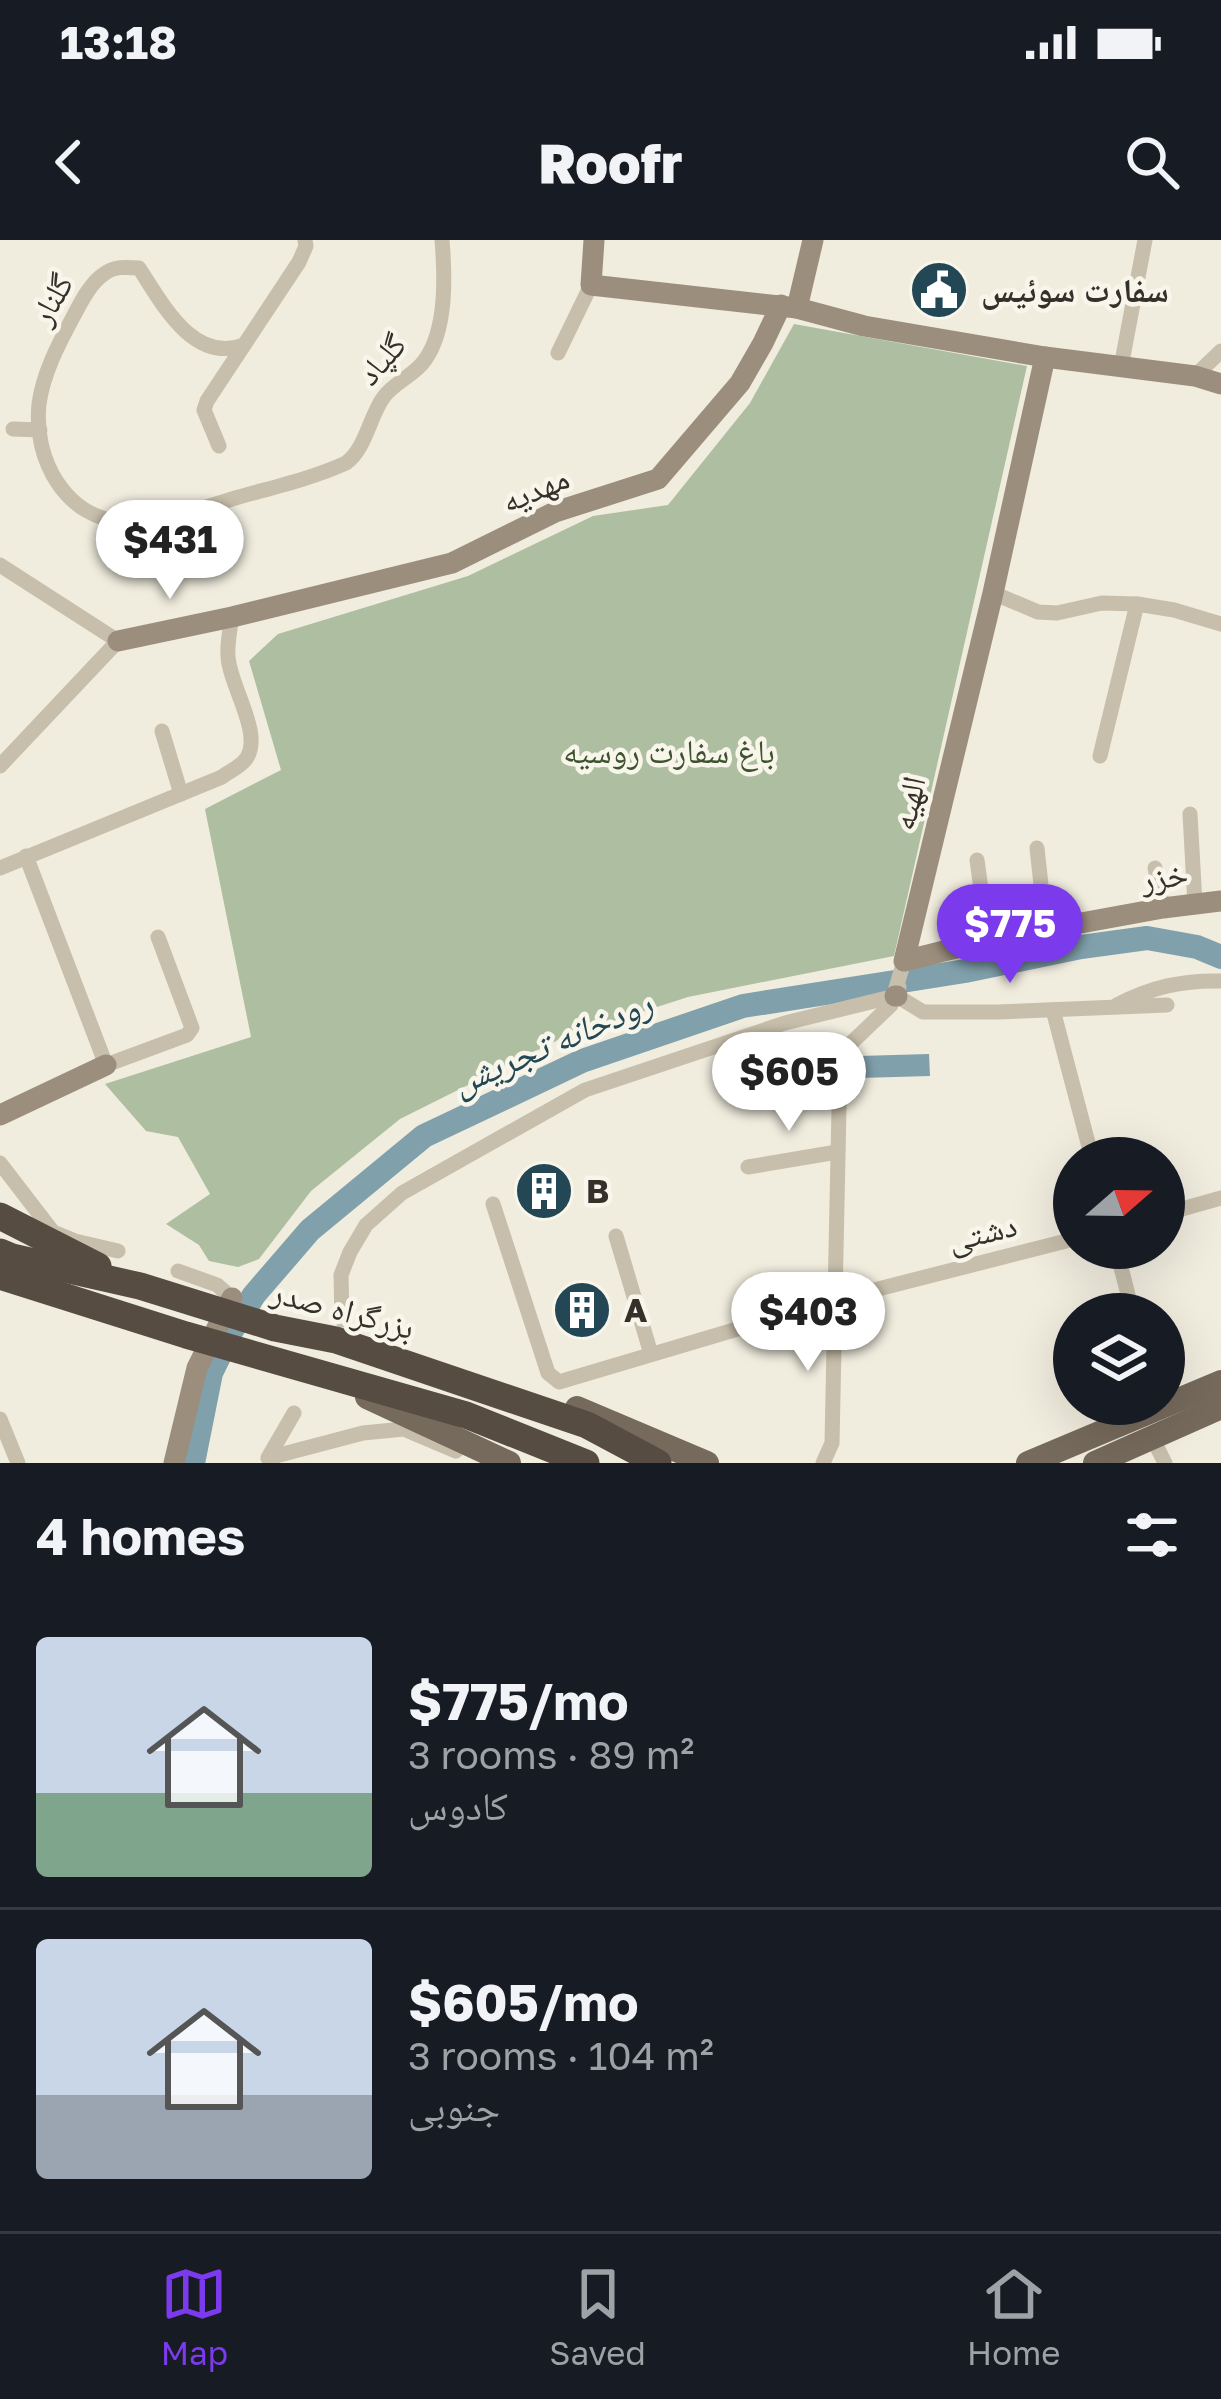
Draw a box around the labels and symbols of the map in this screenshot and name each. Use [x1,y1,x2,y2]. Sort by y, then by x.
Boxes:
public building icon: سفارت سوئیس [908,259,970,321]
street label: گلنار [20,266,81,332]
place label: سفارت سوئیس [981,270,1169,310]
street label: گلپاد [348,325,415,393]
street label: مهدیه [495,457,574,520]
pin: $431 [99,500,241,602]
park label: باغ سفارت روسیه [563,731,775,772]
street label: الهیه [882,772,933,834]
street label: خزر [1137,853,1190,899]
pin: $775 [939,884,1081,986]
water label: رودخانه تجریش [446,980,659,1105]
pin: $605 [718,1032,860,1134]
north arrow [1053,1137,1185,1269]
building icon: B [513,1160,575,1222]
place label: B [586,1171,609,1210]
street label: دشتی [943,1204,1021,1261]
street label: بزرگراه صدر [267,1271,419,1346]
pin: $403 [737,1272,879,1374]
building icon: A [551,1279,613,1341]
place label: A [624,1290,648,1329]

